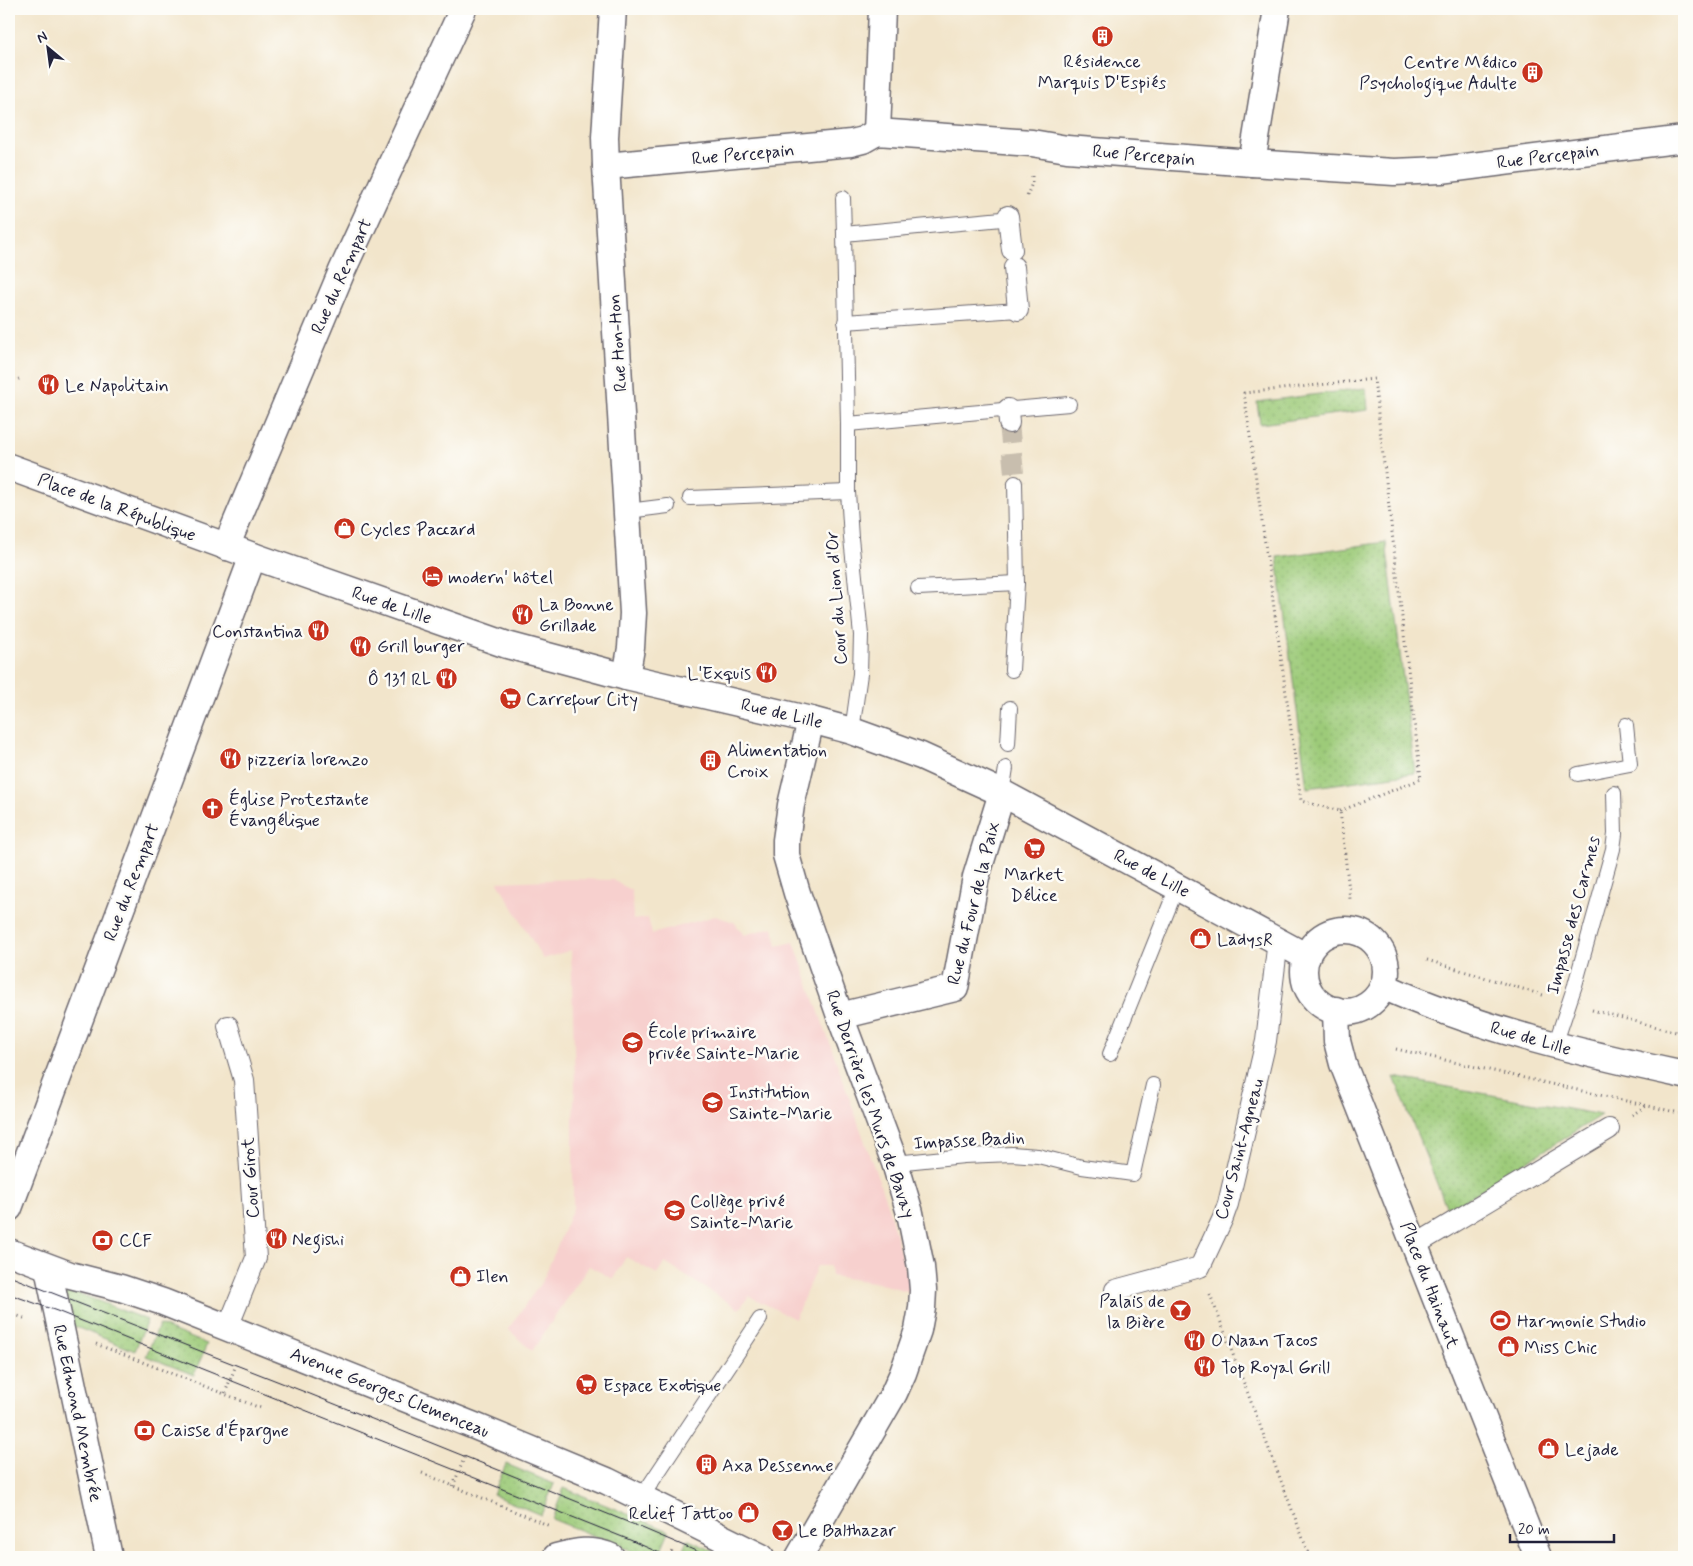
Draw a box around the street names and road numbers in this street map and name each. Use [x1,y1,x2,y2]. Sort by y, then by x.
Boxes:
street label: Rue Percepain [691,139,795,171]
street label: Rue Percepain [1495,139,1601,175]
street label: Rue Percepain [1092,140,1196,172]
street label: Rue du Rempart [306,215,378,338]
street label: Rue Hon-Hon [603,293,633,393]
street label: Place de la République [34,468,199,548]
street label: Cour du Lion d'Or [820,530,854,666]
street label: Rue de Lille [348,581,435,631]
street label: Rue de Lille [738,693,825,735]
street label: Rue du Four de la Paix [942,819,1006,987]
street label: Rue du Rempart [98,820,165,945]
street label: Impasse des Carmes [1541,833,1607,997]
street label: Rue de Lille [1109,844,1194,904]
street label: Rue Derrière les Murs de Bavay [820,987,920,1221]
street label: Rue de Lille [1487,1016,1574,1062]
street label: Cour Saint-Agneau [1210,1076,1270,1222]
street label: Impasse Badin [913,1126,1025,1156]
street label: Cour Girot [236,1136,266,1219]
street label: Place du Hainaut [1394,1219,1464,1353]
street label: Rue Edmond Membrée [47,1322,108,1504]
street label: Avenue Georges Clemenceau [286,1342,493,1445]

